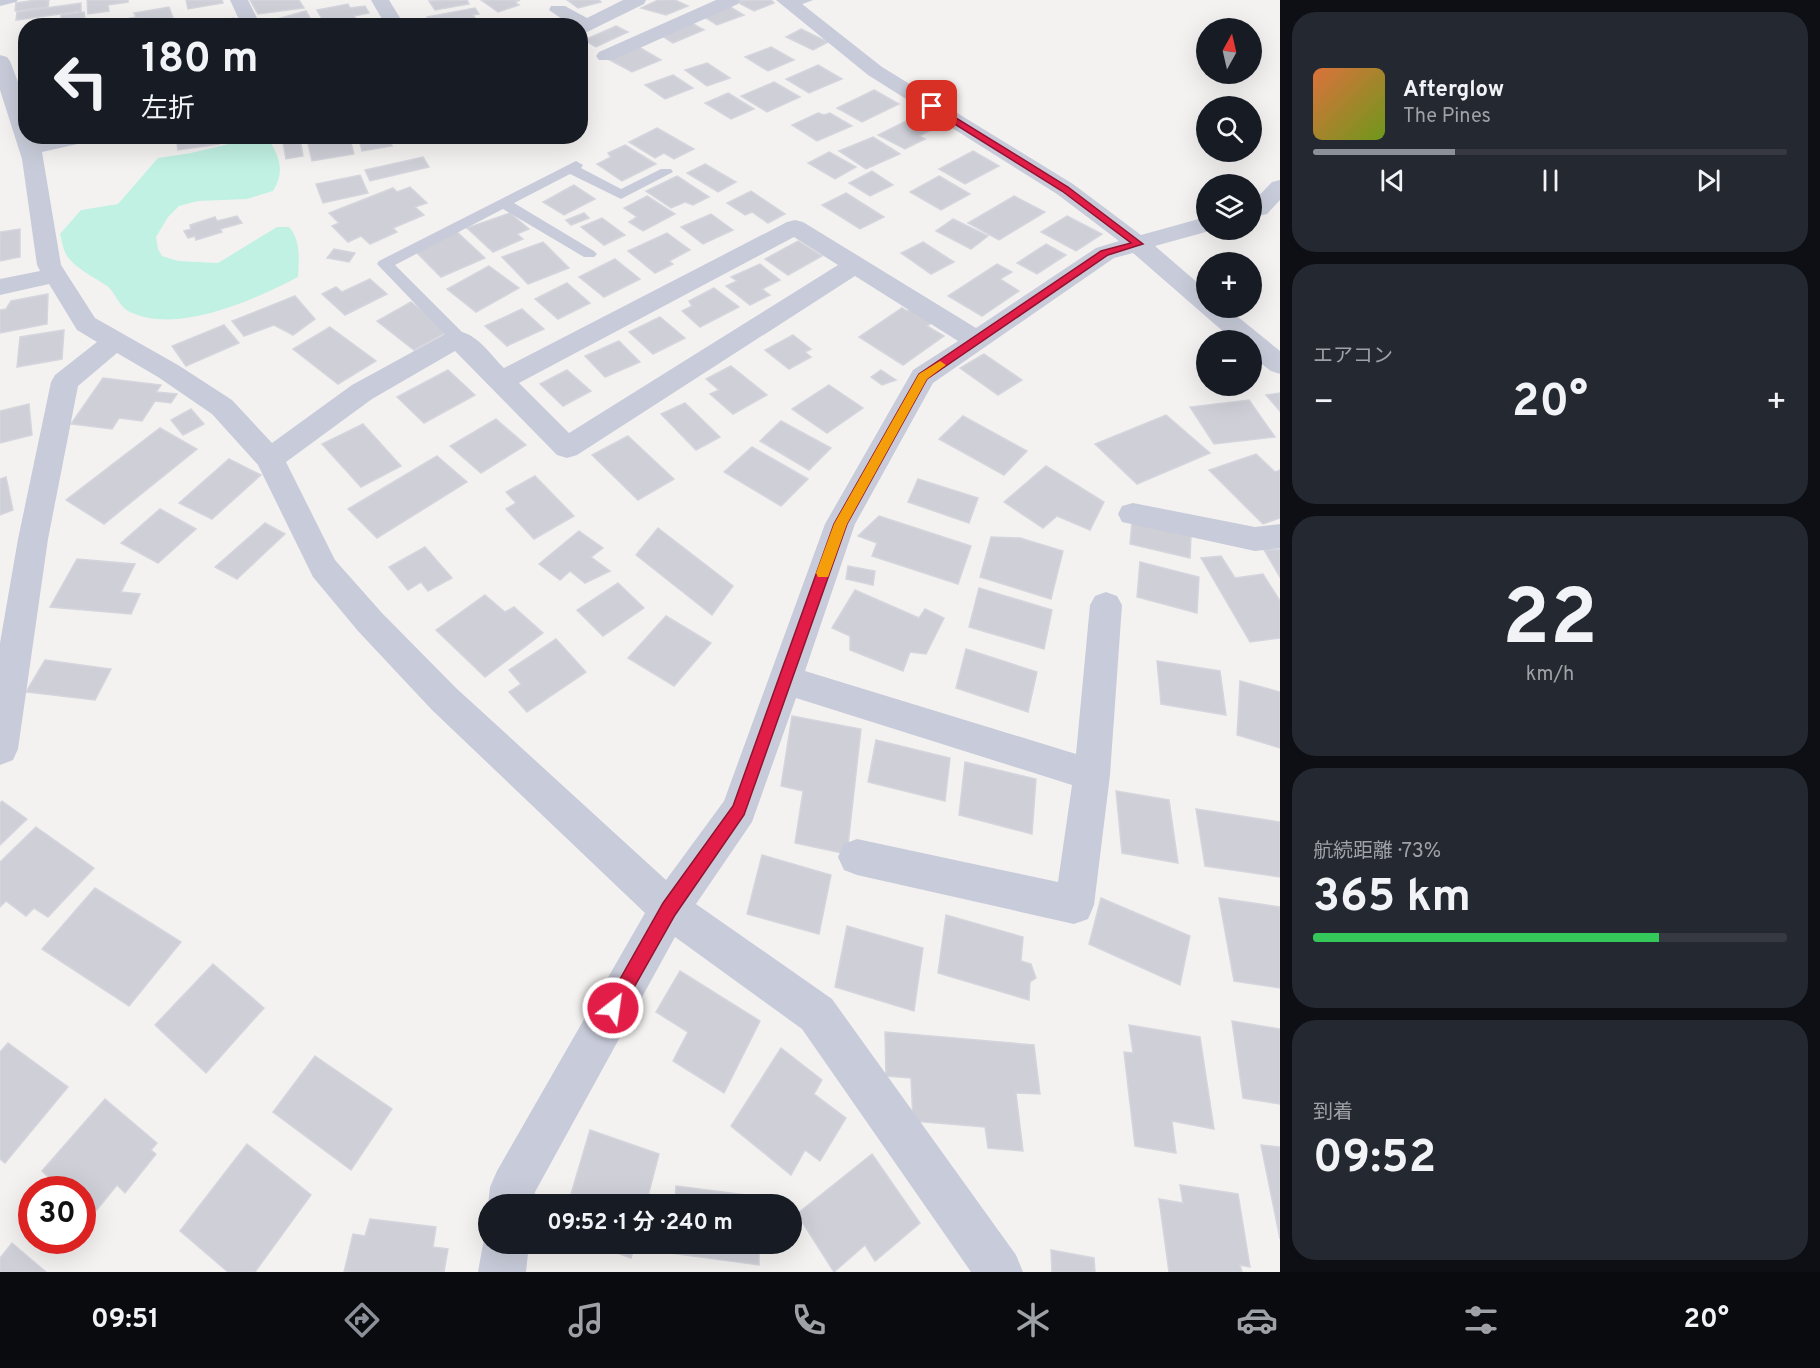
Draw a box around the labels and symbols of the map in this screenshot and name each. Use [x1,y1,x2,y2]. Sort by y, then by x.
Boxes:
north arrow [1196,18,1262,84]
pin [906,80,957,131]
position arrow [581,976,645,1040]
speed limit sign: 30 [18,1176,96,1254]

